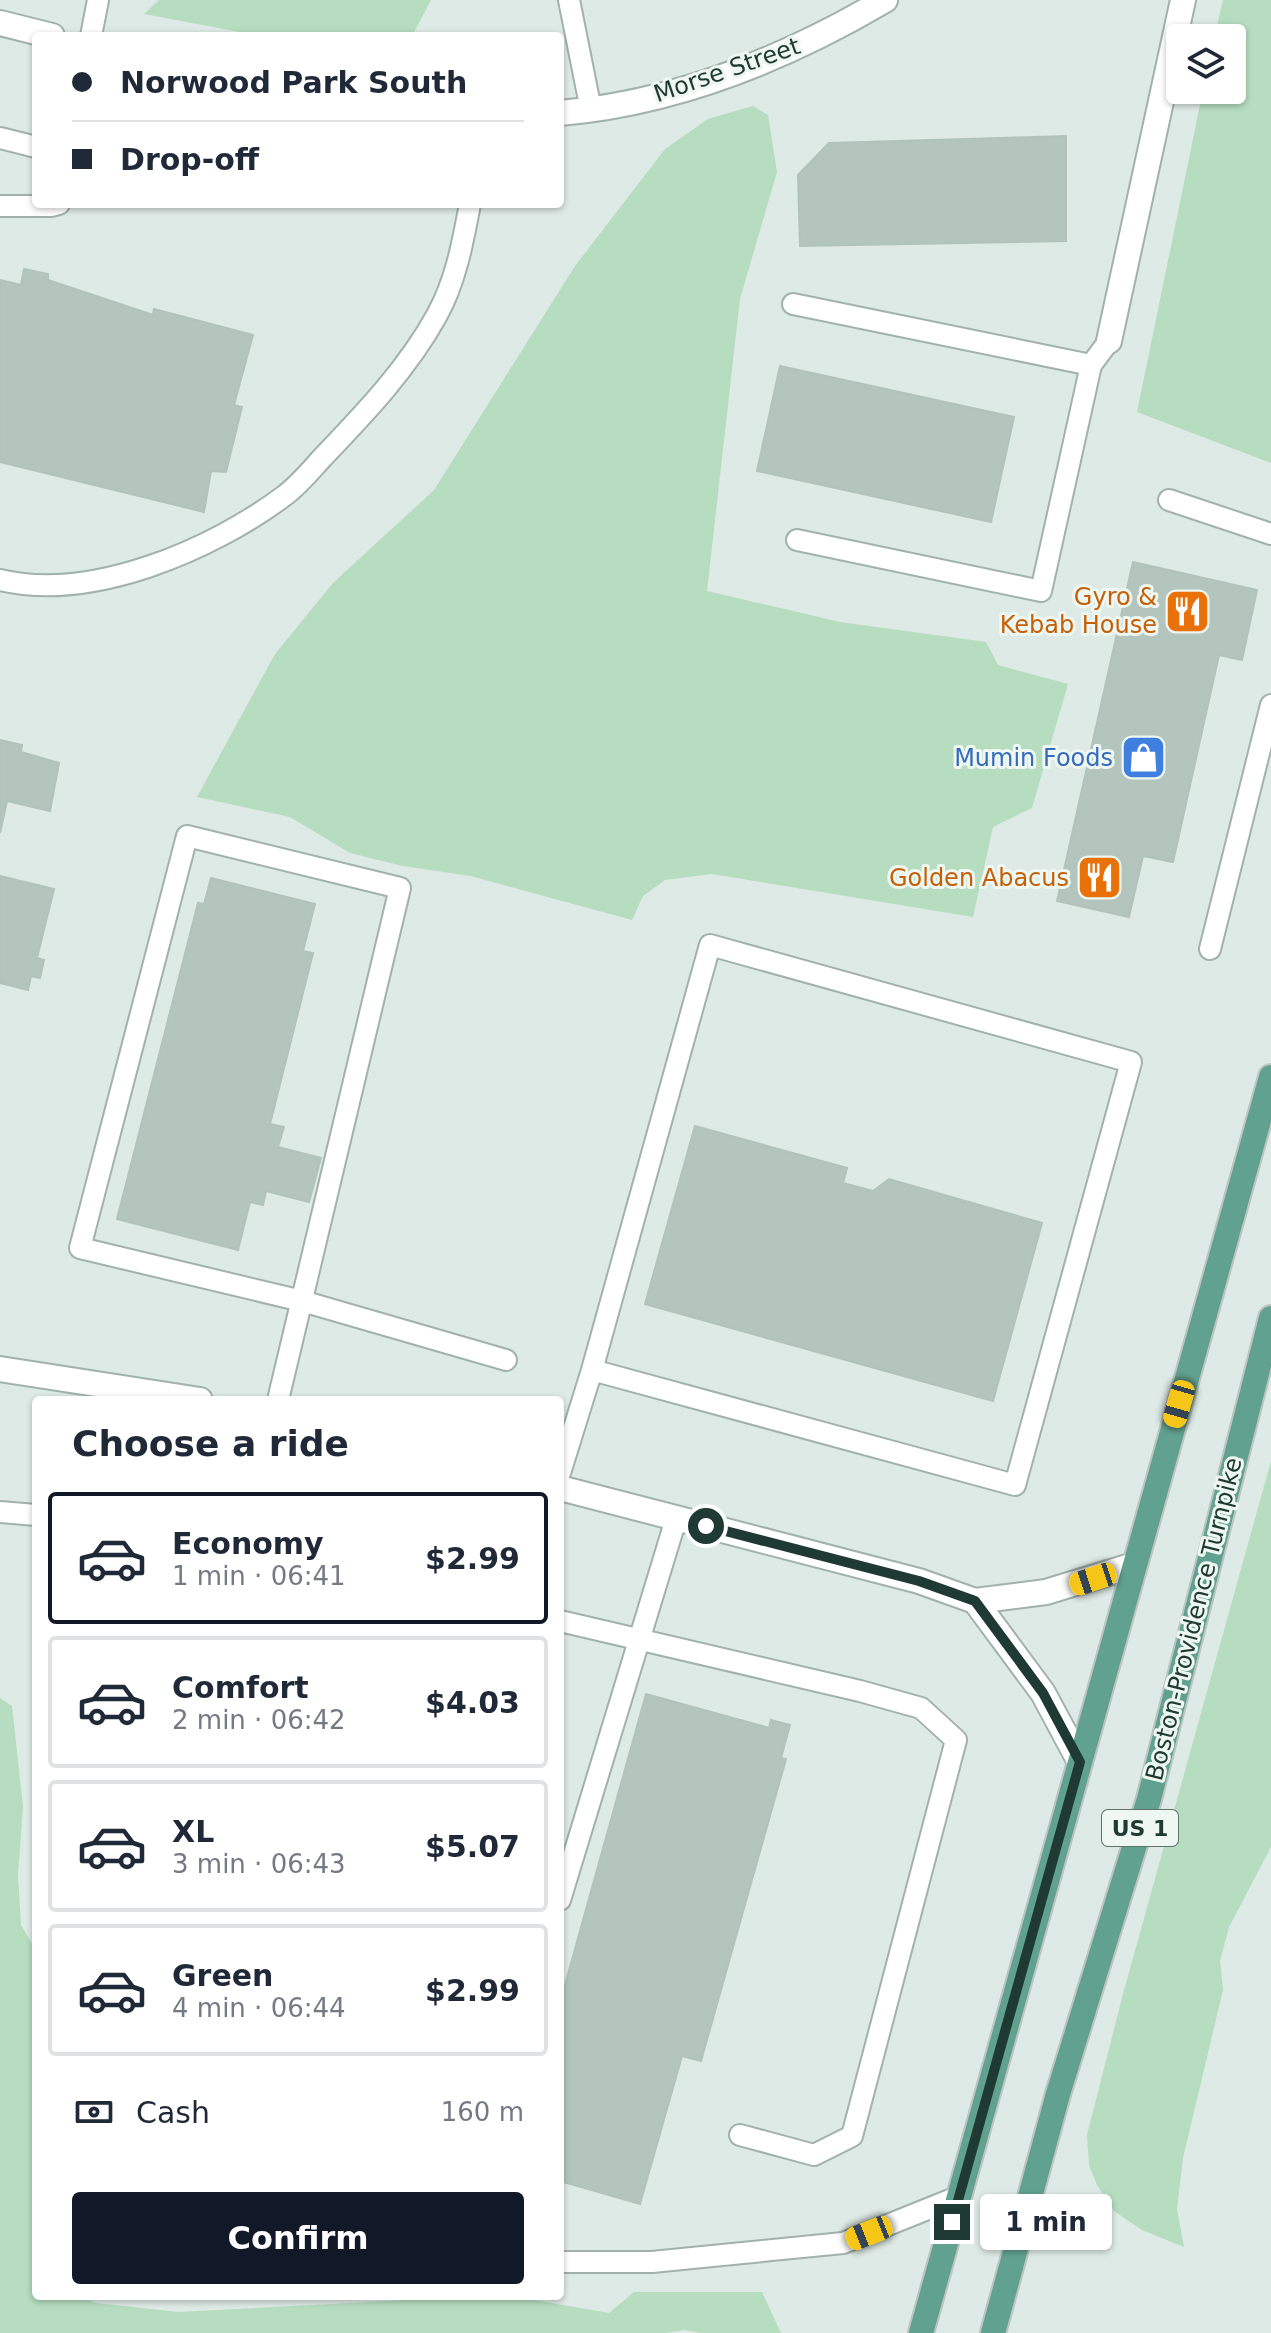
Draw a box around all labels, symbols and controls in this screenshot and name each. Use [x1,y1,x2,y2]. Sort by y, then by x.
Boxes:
map controls [1166,24,1246,104]
button: layers [1166,24,1246,104]
street label: Morse Street [650,32,804,108]
text: Norwood Park South [120,65,467,100]
text: Drop-off [120,142,259,177]
place label: Gyro & Kebab House [1000,583,1157,639]
restaurant icon: Gyro & Kebab House [1164,587,1212,635]
shop icon: Mumin Foods [1120,734,1168,782]
place label: Mumin Foods [954,744,1113,772]
restaurant icon: Golden Abacus [1076,854,1124,902]
place label: Golden Abacus [889,864,1069,892]
car [1161,1378,1197,1430]
text: Choose a ride [72,1423,349,1464]
street label: Boston-Providence Turnpike [1140,1455,1248,1783]
route start [688,1508,724,1544]
icon: car [76,1522,148,1594]
text: Economy [172,1526,324,1561]
text: $2.99 [425,1541,520,1576]
car [1066,1560,1120,1598]
text: 1 min · 06:41 [172,1561,346,1591]
icon: car [76,1666,148,1738]
text: Comfort [172,1670,309,1705]
text: $4.03 [425,1685,520,1720]
text: 2 min · 06:42 [172,1705,346,1735]
icon: car [76,1810,148,1882]
road number: US 1 [1102,1810,1178,1846]
text: XL [172,1814,214,1849]
text: $5.07 [425,1829,520,1864]
text: 3 min · 06:43 [172,1849,346,1879]
icon: car [76,1954,148,2026]
text: Green [172,1958,273,1993]
text: $2.99 [425,1973,520,2008]
text: 4 min · 06:44 [172,1993,346,2023]
icon: cash [72,2090,116,2134]
text: Cash [136,2095,210,2130]
text: 160 m [441,2097,524,2127]
button: Confirm [72,2192,524,2284]
callout: 1 min [980,2194,1112,2250]
route end [934,2204,970,2240]
text: 1 min [1005,2207,1087,2237]
car [842,2213,896,2253]

